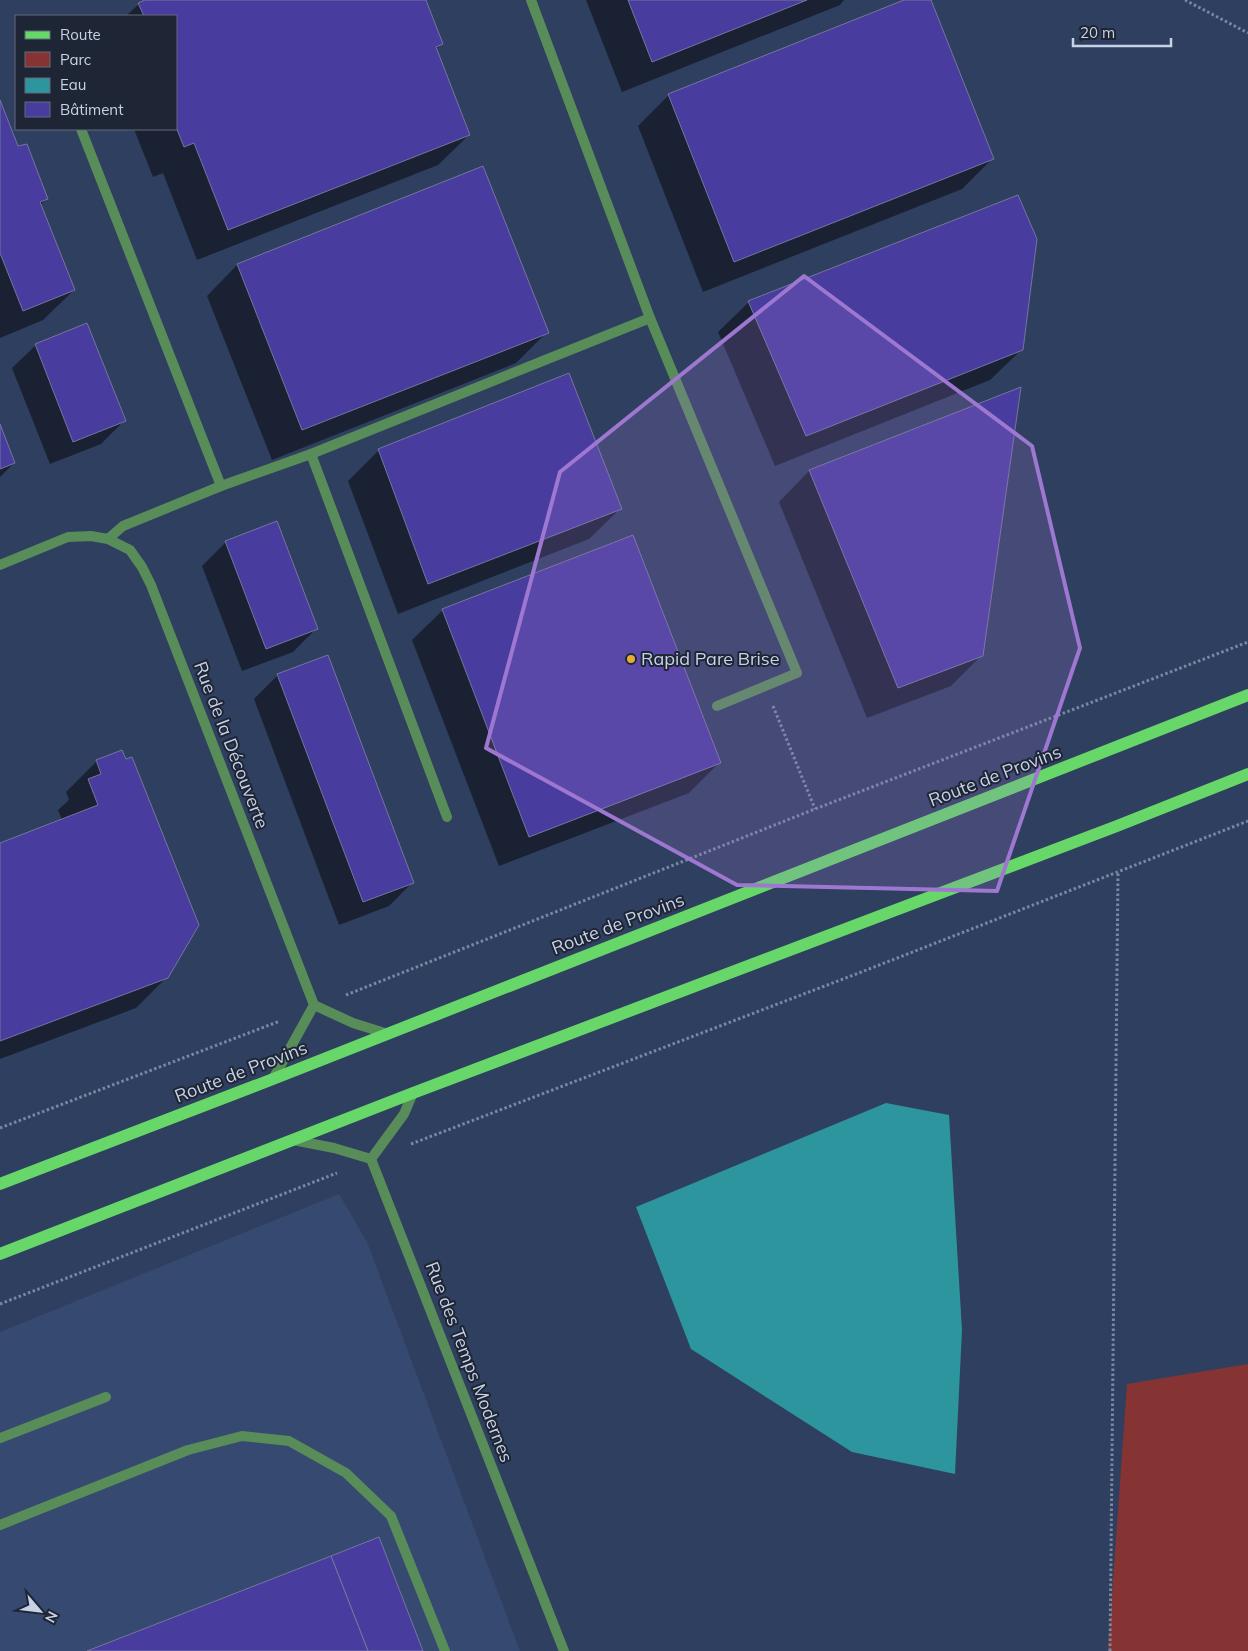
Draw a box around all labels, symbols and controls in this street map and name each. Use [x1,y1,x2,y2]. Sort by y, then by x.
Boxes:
legend [15,15,178,130]
scale bar [1073,15,1170,47]
text: 20 m [1080,23,1115,42]
text: Route [60,25,101,44]
text: Parc [60,50,91,69]
text: Eau [60,75,86,94]
text: Bâtiment [60,100,123,119]
place label: Rapid Pare Brise [641,647,780,670]
marker: Rapid Pare Brise [625,653,637,665]
street label: Rue de la Découverte [189,658,274,832]
street label: Route de Provins [925,740,1065,811]
street label: Route de Provins [548,888,688,959]
street label: Route de Provins [171,1036,311,1107]
street label: Rue des Temps Modernes [421,1258,518,1466]
north arrow [15,1586,65,1636]
text: N [41,1608,62,1626]

